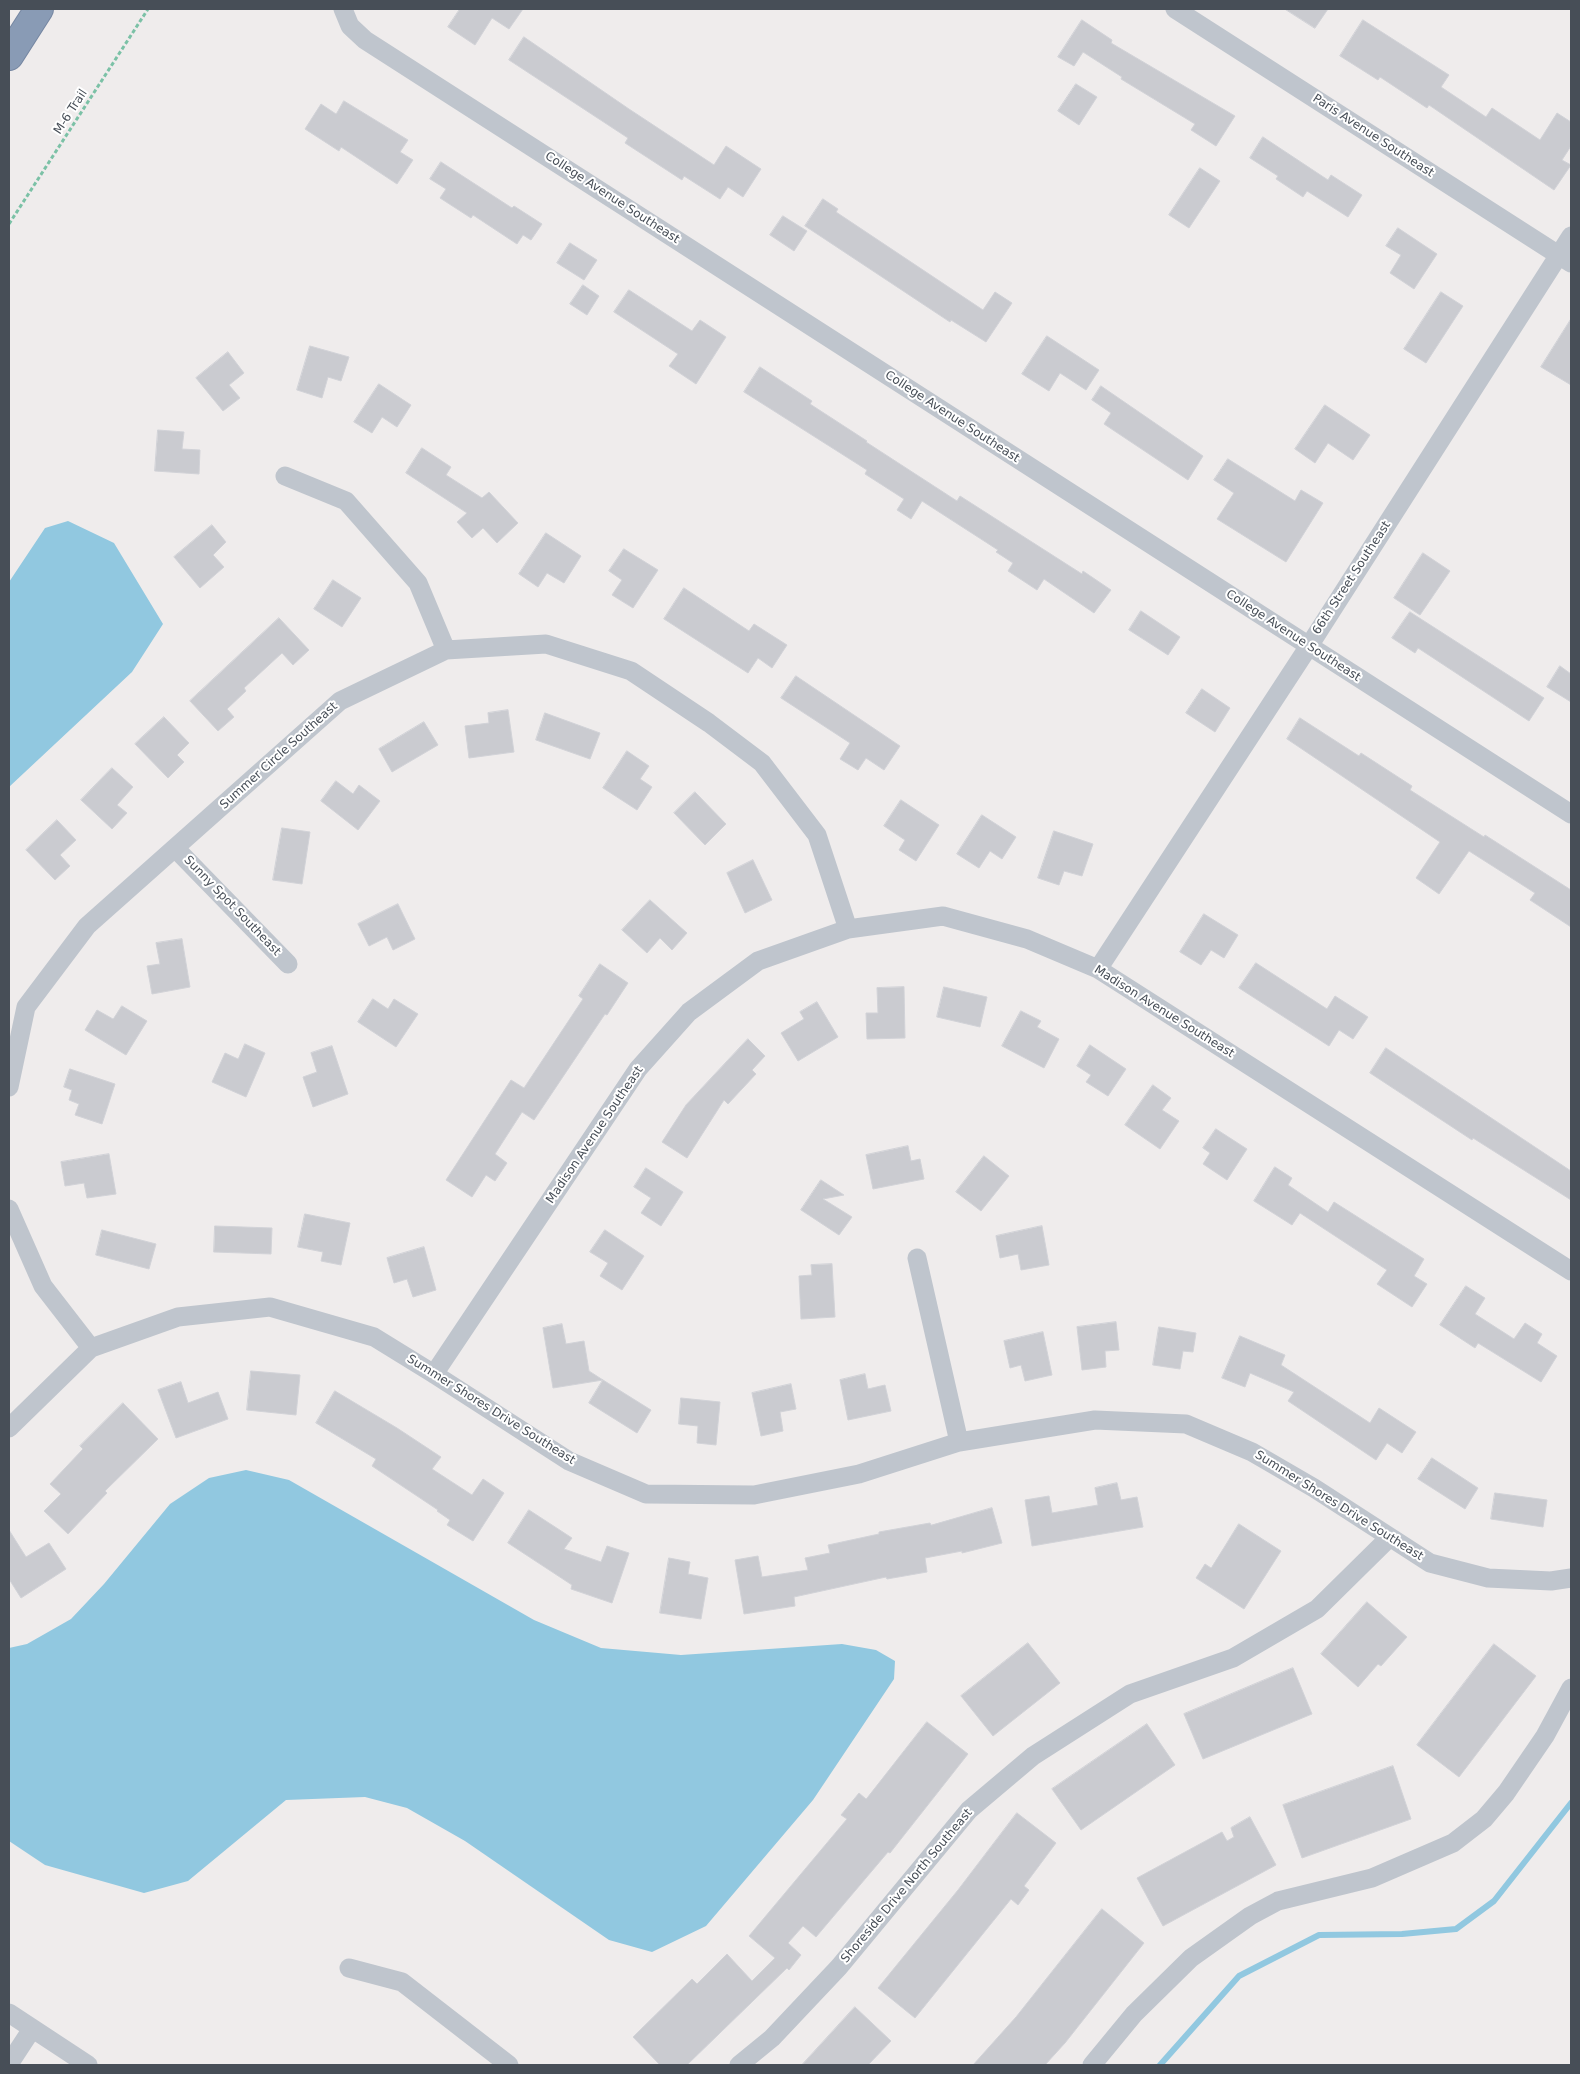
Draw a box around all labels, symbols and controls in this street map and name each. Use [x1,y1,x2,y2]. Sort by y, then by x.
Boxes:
street label: M-6 Trail [51,87,91,137]
street label: Paris Avenue Southeast [1310,91,1436,181]
street label: College Avenue Southeast [542,149,682,247]
street label: College Avenue Southeast [882,368,1022,466]
street label: 66th Street Southeast [1310,519,1394,637]
street label: College Avenue Southeast [1223,587,1363,685]
street label: Summer Circle Southeast [217,700,341,812]
street label: Sunny Spot Southeast [181,853,283,959]
street label: Madison Avenue Southeast [1091,963,1237,1061]
street label: Madison Avenue Southeast [544,1064,646,1206]
street label: Summer Shores Drive Southeast [404,1352,578,1468]
street label: Summer Shores Drive Southeast [1252,1448,1426,1564]
street label: Shoreside Drive North Southeast [838,1806,976,1966]

